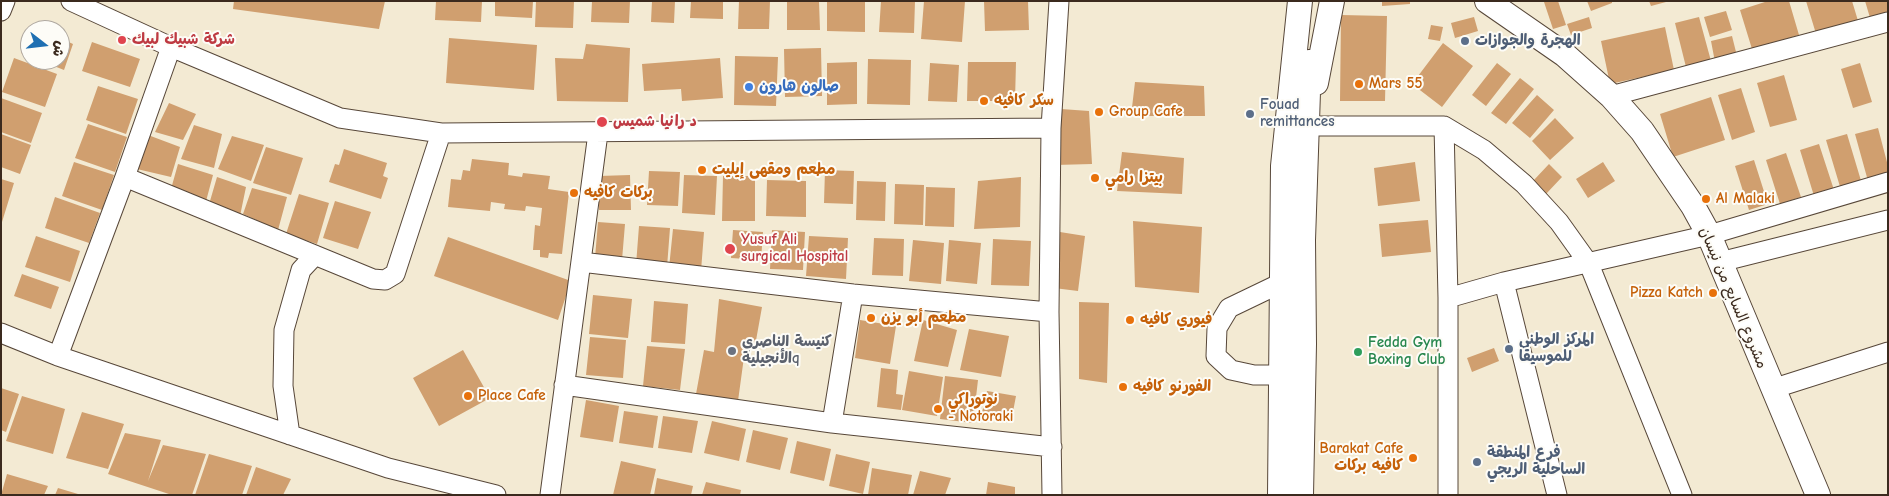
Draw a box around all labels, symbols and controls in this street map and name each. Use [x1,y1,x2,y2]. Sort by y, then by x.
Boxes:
north arrow [20,20,70,70]
place label: شركة شبيك لبيك [132,31,235,49]
place label: الهجرة والجوازات [1475,32,1581,50]
marker: شركة شبيك لبيك [116,34,128,46]
marker: الهجرة والجوازات [1459,35,1471,47]
text: ش [49,39,69,59]
place label: Mars 55 [1369,75,1422,93]
place label: صالون هارون [759,78,839,96]
marker: Mars 55 [1353,78,1365,90]
marker: صالون هارون [743,81,755,93]
place label: سكر كافيه [994,92,1054,110]
marker: سكر كافيه [978,95,990,107]
place label: Fouad remittances [1260,96,1335,131]
place label: Group Cafe [1109,103,1183,121]
marker: Group Cafe [1093,106,1105,118]
marker: Fouad remittances [1244,108,1256,120]
place label: د رانيا شميس [613,113,697,131]
marker: د رانيا شميس [595,115,609,129]
place label: مطعم ومقهى إيليت [712,161,835,179]
marker: مطعم ومقهى إيليت [696,164,708,176]
place label: بيتزا رامي [1105,169,1163,187]
marker: بيتزا رامي [1089,172,1101,184]
place label: بركات كافيه [584,184,653,202]
marker: بركات كافيه [568,187,580,199]
place label: Al Malaki [1716,190,1775,208]
marker: Al Malaki [1700,193,1712,205]
street label: مشروع السابع من نيسان [1695,225,1771,371]
place label: Yusuf Ali surgical Hospital [741,231,848,266]
marker: Yusuf Ali surgical Hospital [723,242,737,256]
place label: Pizza Katch [1630,284,1703,302]
marker: Pizza Katch [1707,287,1719,299]
place label: مطعم أبو يزن [881,309,966,327]
place label: فيوري كافيه [1140,311,1212,329]
marker: مطعم أبو يزن [865,312,877,324]
marker: فيوري كافيه [1124,314,1136,326]
place label: المركز الوطني للموسيقا [1519,331,1594,366]
place label: كنيسة الناصري الأنجيليةq [742,333,832,368]
place label: Fedda Gym Boxing Club [1368,334,1445,369]
marker: المركز الوطني للموسيقا [1503,343,1515,355]
marker: كنيسة الناصري الأنجيليةq [726,345,738,357]
marker: Fedda Gym Boxing Club [1352,346,1364,358]
place label: الفورنو كافيه [1133,378,1211,396]
marker: الفورنو كافيه [1117,381,1129,393]
place label: Place Cafe [478,387,546,405]
marker: Place Cafe [462,390,474,402]
place label: نوتوراكي - Notoraki [948,391,1013,426]
marker: نوتوراكي - Notoraki [932,403,944,415]
place label: Barakat Cafe كافيه بركات [1320,440,1403,475]
place label: فرع المنطقة الساحلية الريجي [1487,444,1585,479]
marker: Barakat Cafe كافيه بركات [1407,452,1419,464]
marker: فرع المنطقة الساحلية الريجي [1471,456,1483,468]

